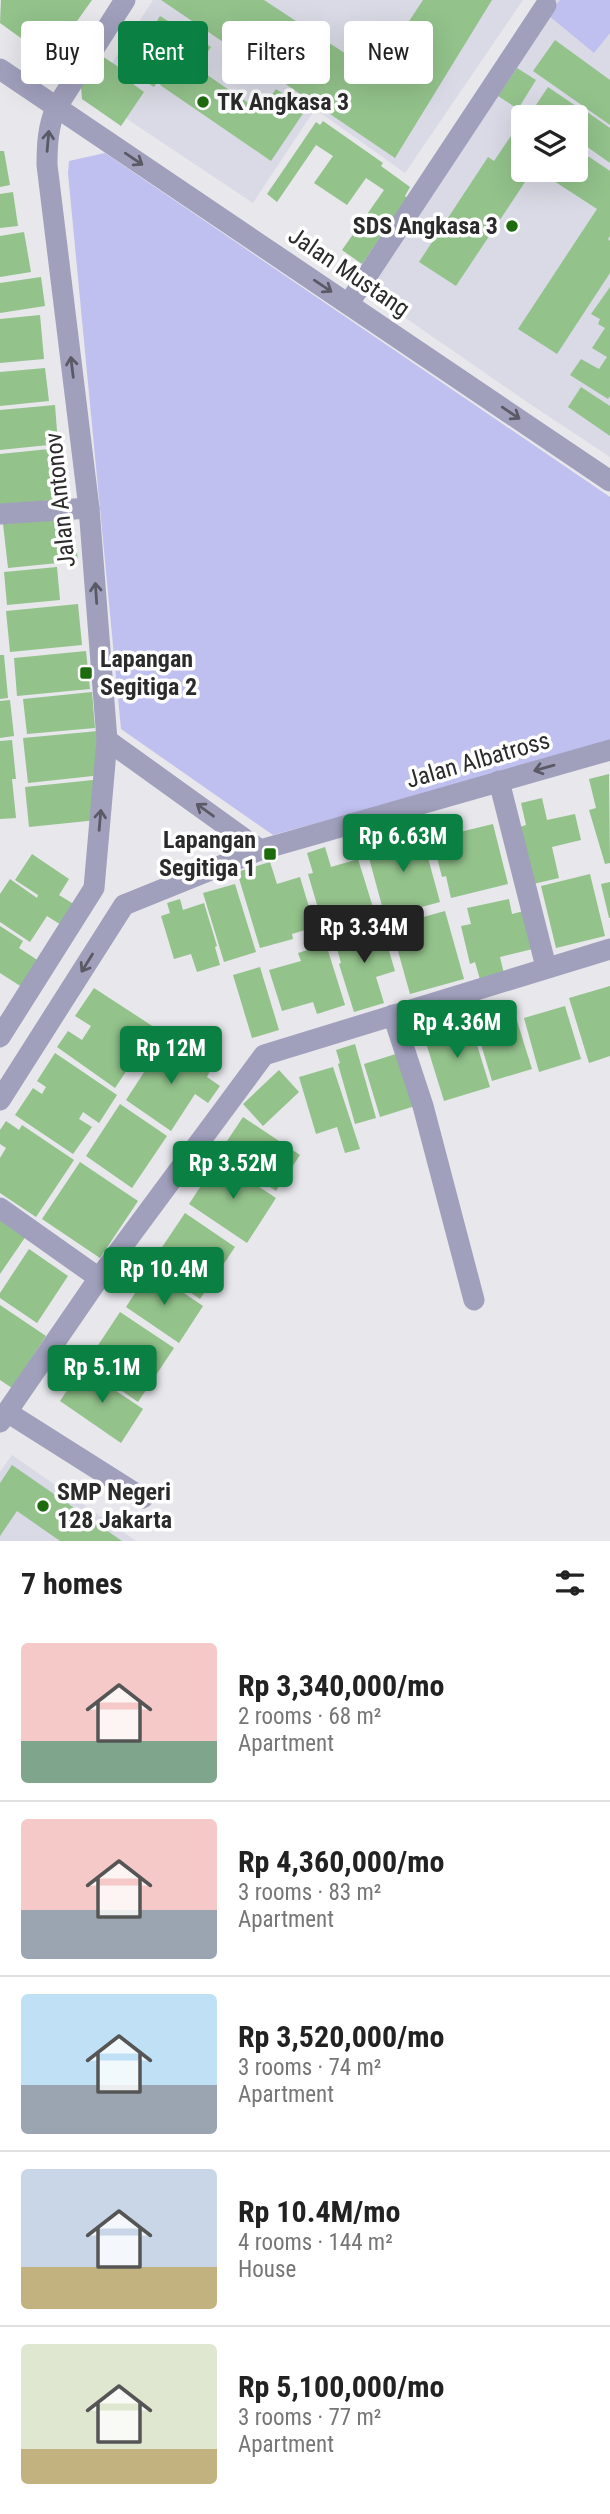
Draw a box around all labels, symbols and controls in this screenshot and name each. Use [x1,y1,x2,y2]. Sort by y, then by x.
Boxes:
chip: Buy [21,21,104,84]
chip: Rent [118,21,208,84]
chip: Filters [222,21,330,84]
chip: New [344,21,433,84]
place label: TK Angkasa 3 [217,88,349,116]
marker: TK Angkasa 3 [195,94,211,110]
map controls [511,105,588,182]
button: layers [511,105,588,182]
one-way arrow [42,131,55,153]
one-way arrow [123,153,143,167]
place label: SDS Angkasa 3 [353,212,498,240]
marker: SDS Angkasa 3 [504,218,520,234]
street label: Jalan Mustang [283,221,415,323]
one-way arrow [313,279,332,293]
one-way arrow [65,356,78,379]
one-way arrow [501,406,520,421]
street label: Jalan Antonov [39,431,81,569]
one-way arrow [89,583,102,605]
place label: Lapangan Segitiga 2 [100,645,197,701]
marker: Lapangan Segitiga 2 [78,665,94,681]
street label: Jalan Albatross [403,726,553,794]
one-way arrow [534,762,556,775]
one-way arrow [196,803,215,817]
one-way arrow [94,809,107,832]
pin: Rp 6.63M [331,814,475,874]
text: Rp 6.63M [359,823,447,850]
place label: Lapangan Segitiga 1 [159,826,256,882]
marker: Lapangan Segitiga 1 [262,846,278,862]
pin: Rp 3.34M [292,906,436,965]
text: Rp 3.34M [320,914,408,941]
one-way arrow [80,953,95,972]
pin: Rp 4.36M [385,1000,529,1060]
text: Rp 4.36M [413,1009,501,1036]
pin: Rp 12M [114,1026,228,1086]
text: Rp 12M [136,1035,206,1062]
pin: Rp 3.52M [161,1142,305,1201]
text: Rp 3.52M [189,1150,277,1177]
pin: Rp 10.4M [92,1248,236,1307]
text: Rp 10.4M [120,1256,208,1283]
pin: Rp 5.1M [37,1346,167,1405]
text: Rp 5.1M [64,1354,140,1381]
place label: SMP Negeri 128 Jakarta [57,1478,172,1534]
marker: SMP Negeri 128 Jakarta [35,1498,51,1514]
icon: filters [551,1564,589,1602]
text: 7 homes [21,1566,123,1601]
text: Rp 3,340,000/mo [238,1668,444,1703]
icon: home [77,1671,161,1755]
text: 2 rooms · 68 m² [238,1703,381,1730]
text: Apartment [238,1730,334,1757]
text: Rp 4,360,000/mo [238,1844,444,1879]
icon: home [77,1847,161,1931]
text: 3 rooms · 83 m² [238,1879,381,1906]
text: Apartment [238,1906,334,1933]
text: Rp 3,520,000/mo [238,2019,444,2054]
icon: home [77,2022,161,2106]
text: 3 rooms · 74 m² [238,2054,381,2081]
text: Apartment [238,2081,334,2108]
text: Rp 10.4M/mo [238,2194,400,2229]
icon: home [77,2197,161,2281]
text: 4 rooms · 144 m² [238,2229,393,2256]
text: House [238,2256,296,2283]
text: Rp 5,100,000/mo [238,2369,444,2404]
icon: home [77,2372,161,2456]
text: 3 rooms · 77 m² [238,2404,381,2431]
text: Apartment [238,2431,334,2458]

